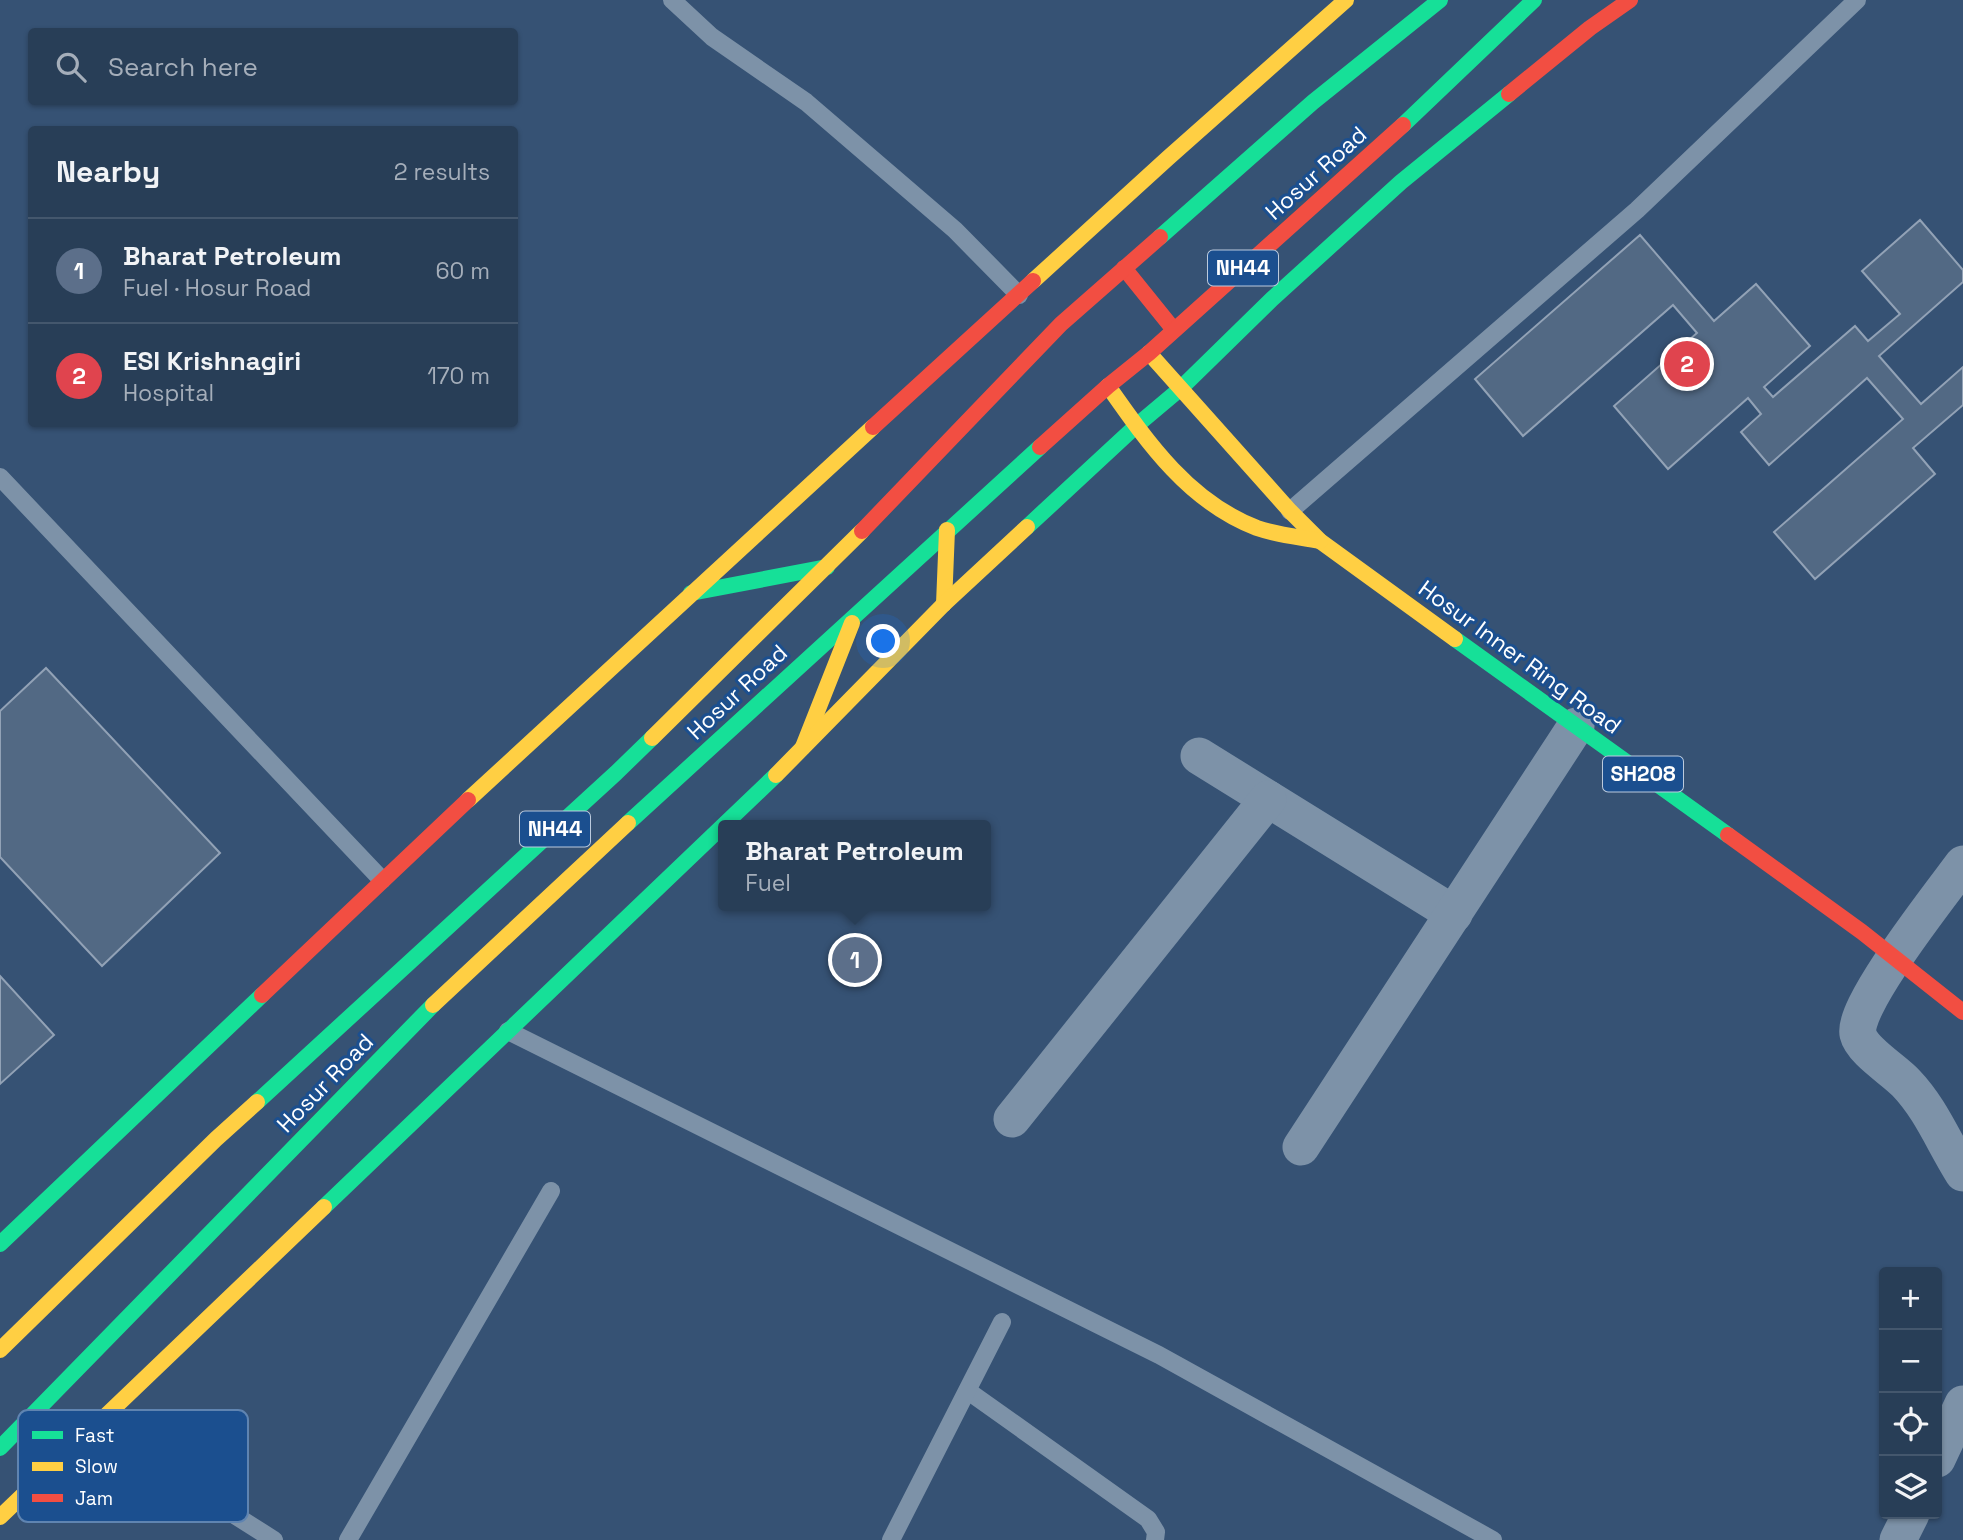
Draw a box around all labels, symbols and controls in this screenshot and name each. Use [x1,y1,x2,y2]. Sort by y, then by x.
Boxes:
search box [28,28,518,105]
icon: search [52,48,90,86]
text: Search here [108,50,258,84]
street label: Hosur Road [1259,120,1373,226]
text: Nearby [56,152,160,191]
text: 2 results [394,157,490,187]
text: Bharat Petroleum [123,239,342,273]
road number: NH44 [1208,250,1278,286]
text: 1 [74,256,84,286]
text: 60 m [435,256,490,286]
text: Fuel · Hosur Road [123,273,311,303]
pin: 2 [1664,338,1710,390]
text: ESI Krishnagiri [123,344,301,378]
text: 2 [72,361,86,391]
text: 170 m [427,361,490,391]
text: Hospital [123,378,214,408]
street label: Hosur Inner Ring Road [1413,573,1627,741]
your location [866,624,900,658]
street label: Hosur Road [680,638,794,746]
road number: SH208 [1603,756,1683,792]
road number: NH44 [520,812,590,846]
popup [718,820,991,911]
text: Bharat Petroleum [745,834,964,868]
text: Fuel [745,868,791,898]
pin: 1 [832,934,878,986]
street label: Hosur Road [270,1027,380,1139]
map controls [1879,1267,1942,1519]
button: + [1879,1267,1942,1330]
button: − [1879,1330,1942,1393]
button: locate [1879,1393,1942,1456]
legend [18,1410,248,1522]
text: Fast [75,1423,115,1448]
text: Slow [75,1454,118,1479]
button: layers [1879,1456,1942,1519]
text: Jam [75,1486,113,1511]

